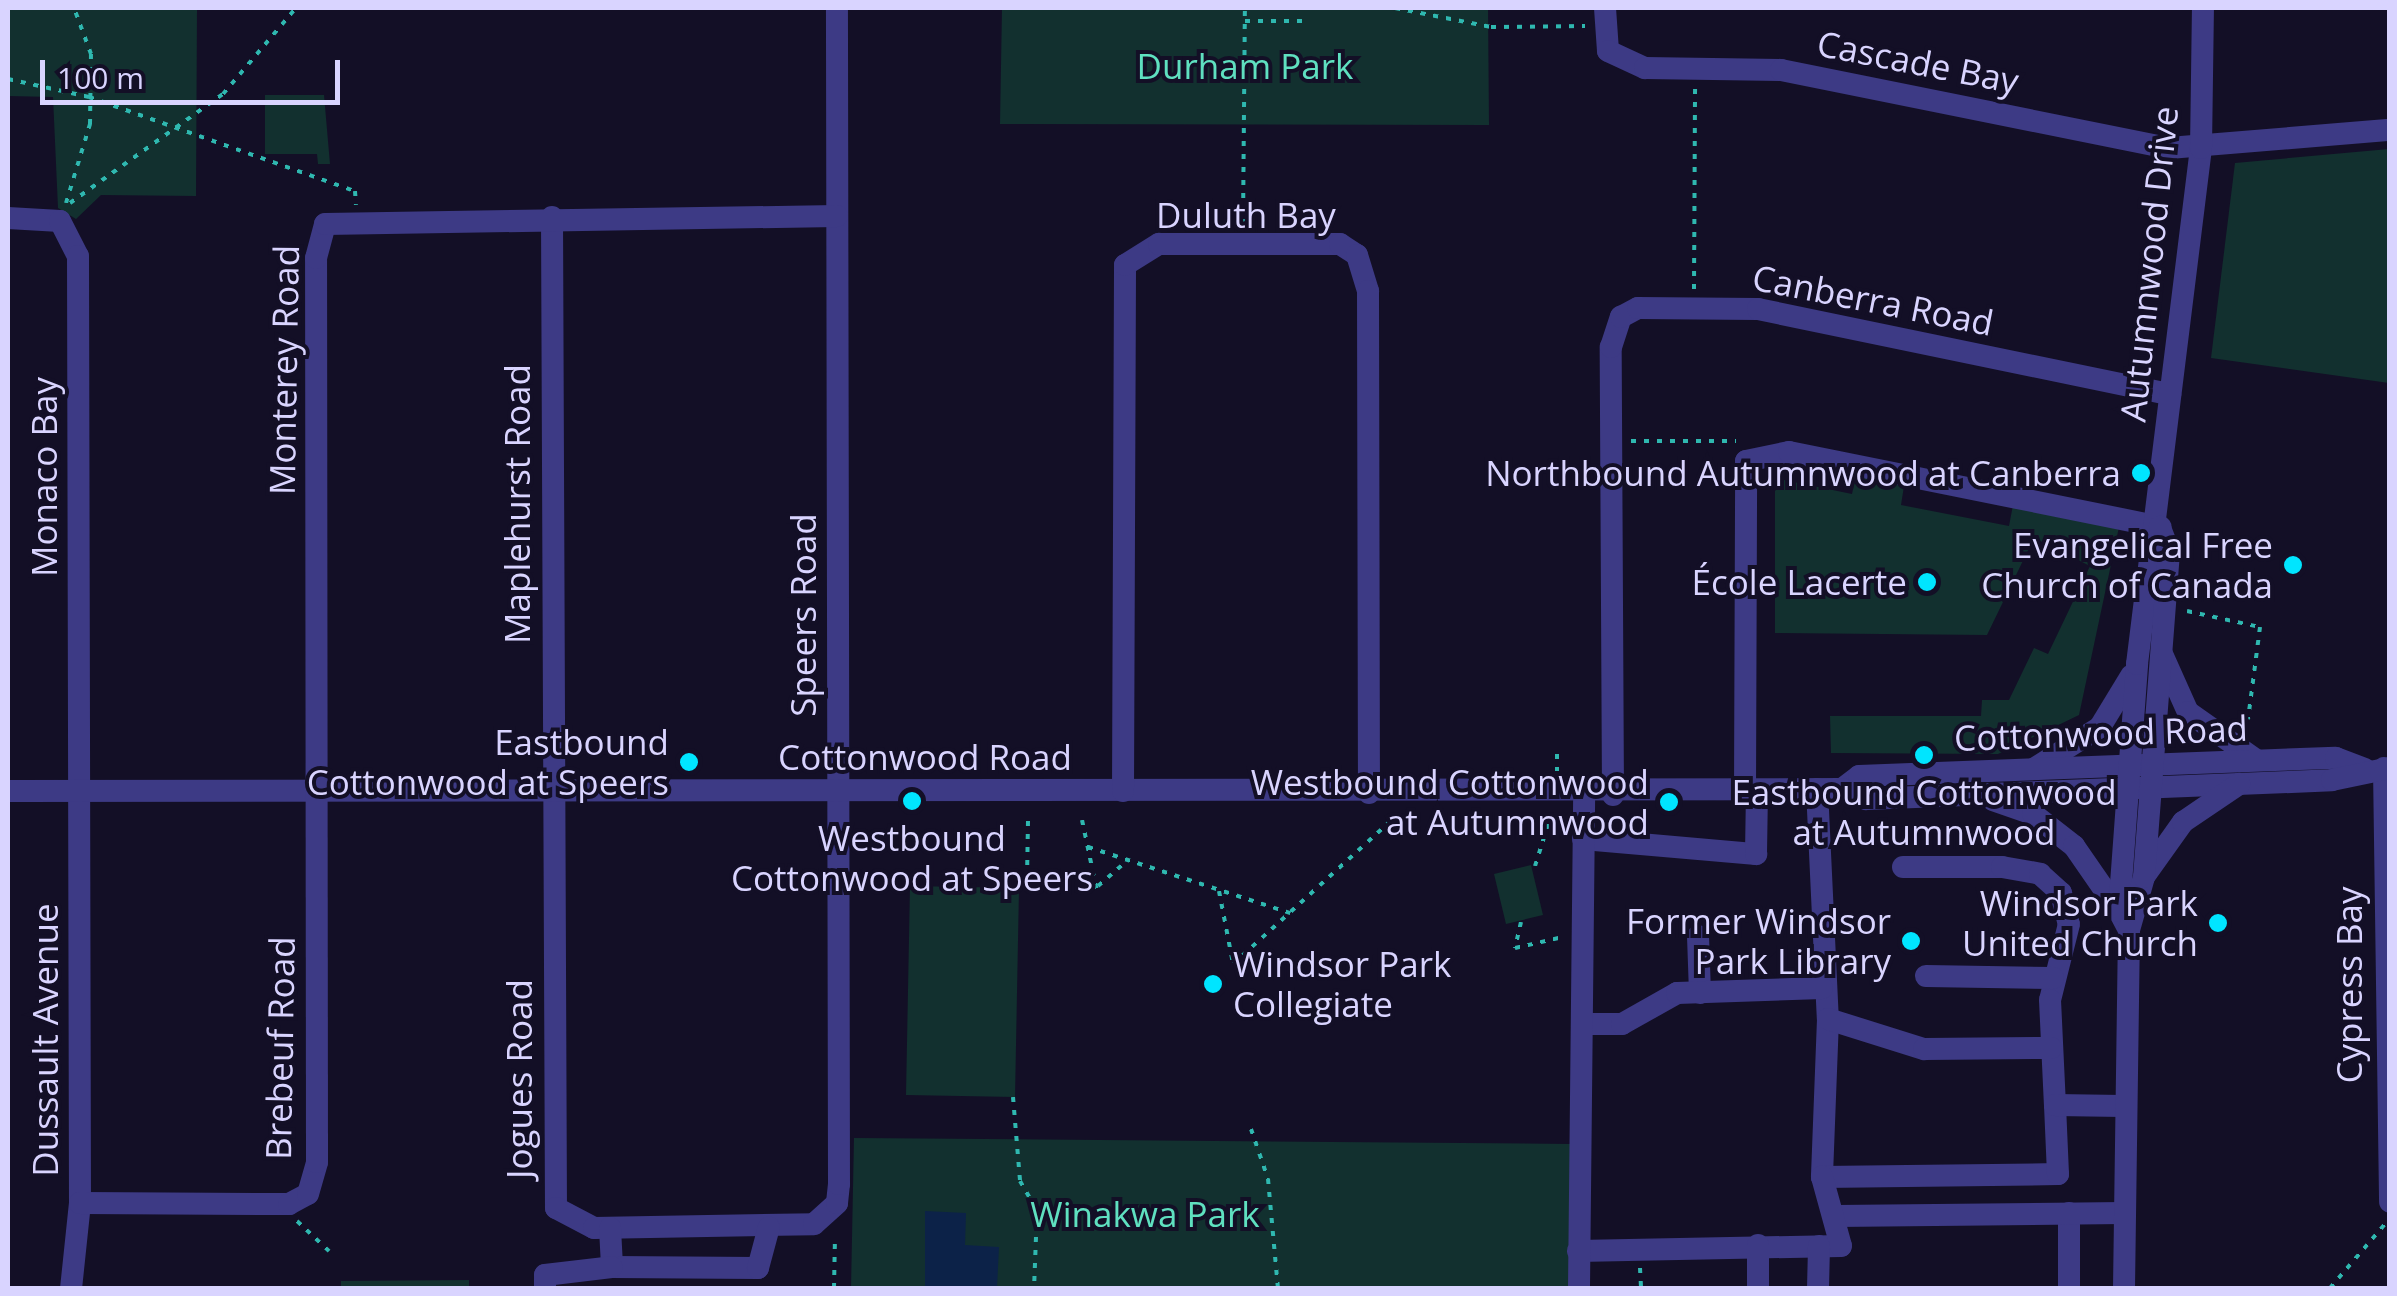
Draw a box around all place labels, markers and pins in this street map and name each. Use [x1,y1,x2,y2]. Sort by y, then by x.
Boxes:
place label: Northbound Autumnwood at Canberra [1485,452,2121,494]
marker: Northbound Autumnwood at Canberra [2130,462,2152,484]
place label: Evangelical Free Church of Canada [1981,524,2273,606]
marker: Evangelical Free Church of Canada [2282,554,2304,576]
place label: École Lacerte [1692,561,1907,603]
marker: École Lacerte [1916,571,1938,593]
place label: Eastbound Cottonwood at Speers [307,721,669,803]
marker: Eastbound Cottonwood at Autumnwood [1913,744,1935,766]
marker: Eastbound Cottonwood at Speers [678,751,700,773]
place label: Westbound Cottonwood at Autumnwood [1251,761,1649,843]
place label: Eastbound Cottonwood at Autumnwood [1731,771,2117,853]
marker: Westbound Cottonwood at Speers [901,790,923,812]
marker: Westbound Cottonwood at Autumnwood [1658,791,1680,813]
place label: Westbound Cottonwood at Speers [731,817,1093,899]
place label: Windsor Park United Church [1962,882,2198,964]
place label: Former Windsor Park Library [1626,900,1891,982]
marker: Windsor Park United Church [2207,912,2229,934]
marker: Former Windsor Park Library [1900,930,1922,952]
place label: Windsor Park Collegiate [1233,943,1451,1025]
marker: Windsor Park Collegiate [1202,973,1224,995]

